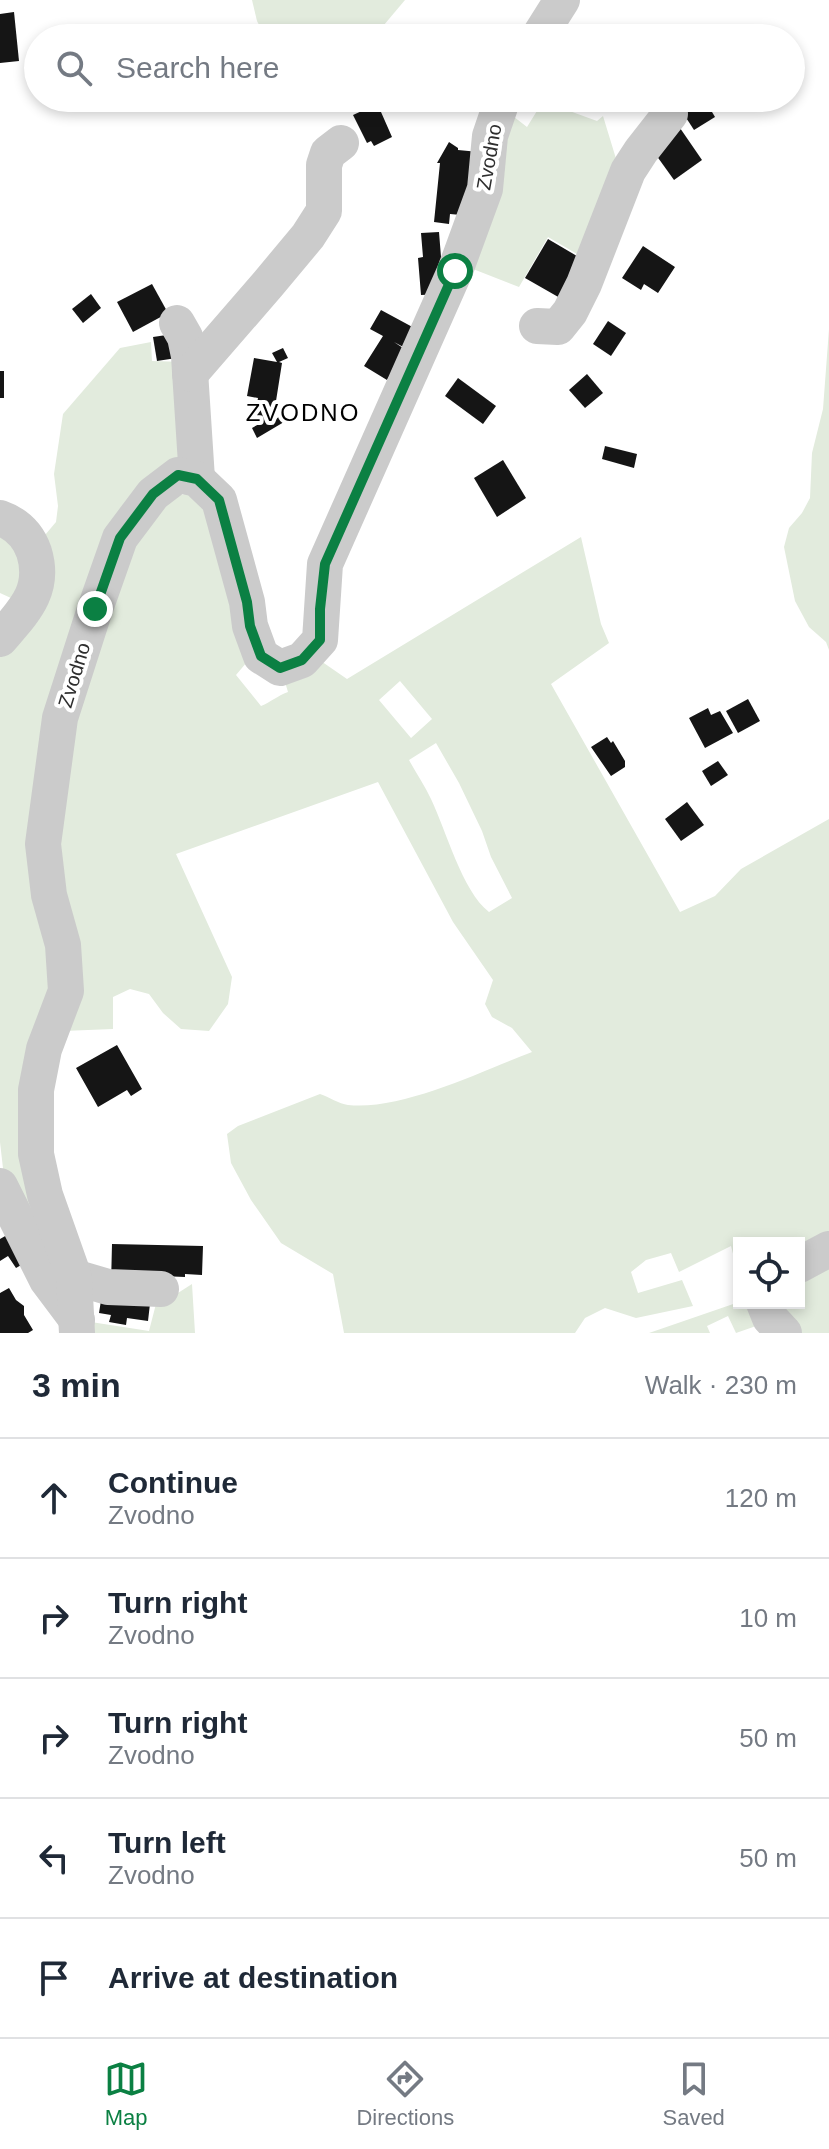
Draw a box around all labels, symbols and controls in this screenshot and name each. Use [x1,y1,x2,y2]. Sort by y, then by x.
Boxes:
search box [24,24,805,112]
icon: search [52,46,96,90]
text: Search here [116,51,279,84]
street label: Zvodno [472,122,506,192]
route start [437,253,473,289]
district label: ZVODNO [246,399,360,426]
route end [77,591,113,627]
street label: Zvodno [54,640,94,710]
map controls [733,1237,805,1309]
button: locate [733,1237,805,1309]
text: 3 min [32,1366,121,1404]
text: Walk · 230 m [645,1370,797,1400]
text: Continue [108,1466,238,1499]
icon: ahead [32,1476,76,1520]
text: 120 m [725,1483,797,1513]
text: Zvodno [108,1500,195,1530]
text: Turn right [108,1586,247,1619]
icon: right [32,1596,76,1640]
text: 10 m [739,1603,797,1633]
text: Zvodno [108,1620,195,1650]
text: Turn right [108,1706,247,1739]
icon: right [32,1716,76,1760]
text: 50 m [739,1723,797,1753]
text: Zvodno [108,1740,195,1770]
text: Turn left [108,1826,226,1859]
icon: left [32,1836,76,1880]
text: 50 m [739,1843,797,1873]
text: Zvodno [108,1860,195,1890]
icon: arrive [32,1956,76,2000]
text: Arrive at destination [108,1961,398,1994]
tab: Map [104,2057,148,2131]
tab: Directions [356,2057,454,2131]
tab: Saved [662,2057,725,2131]

